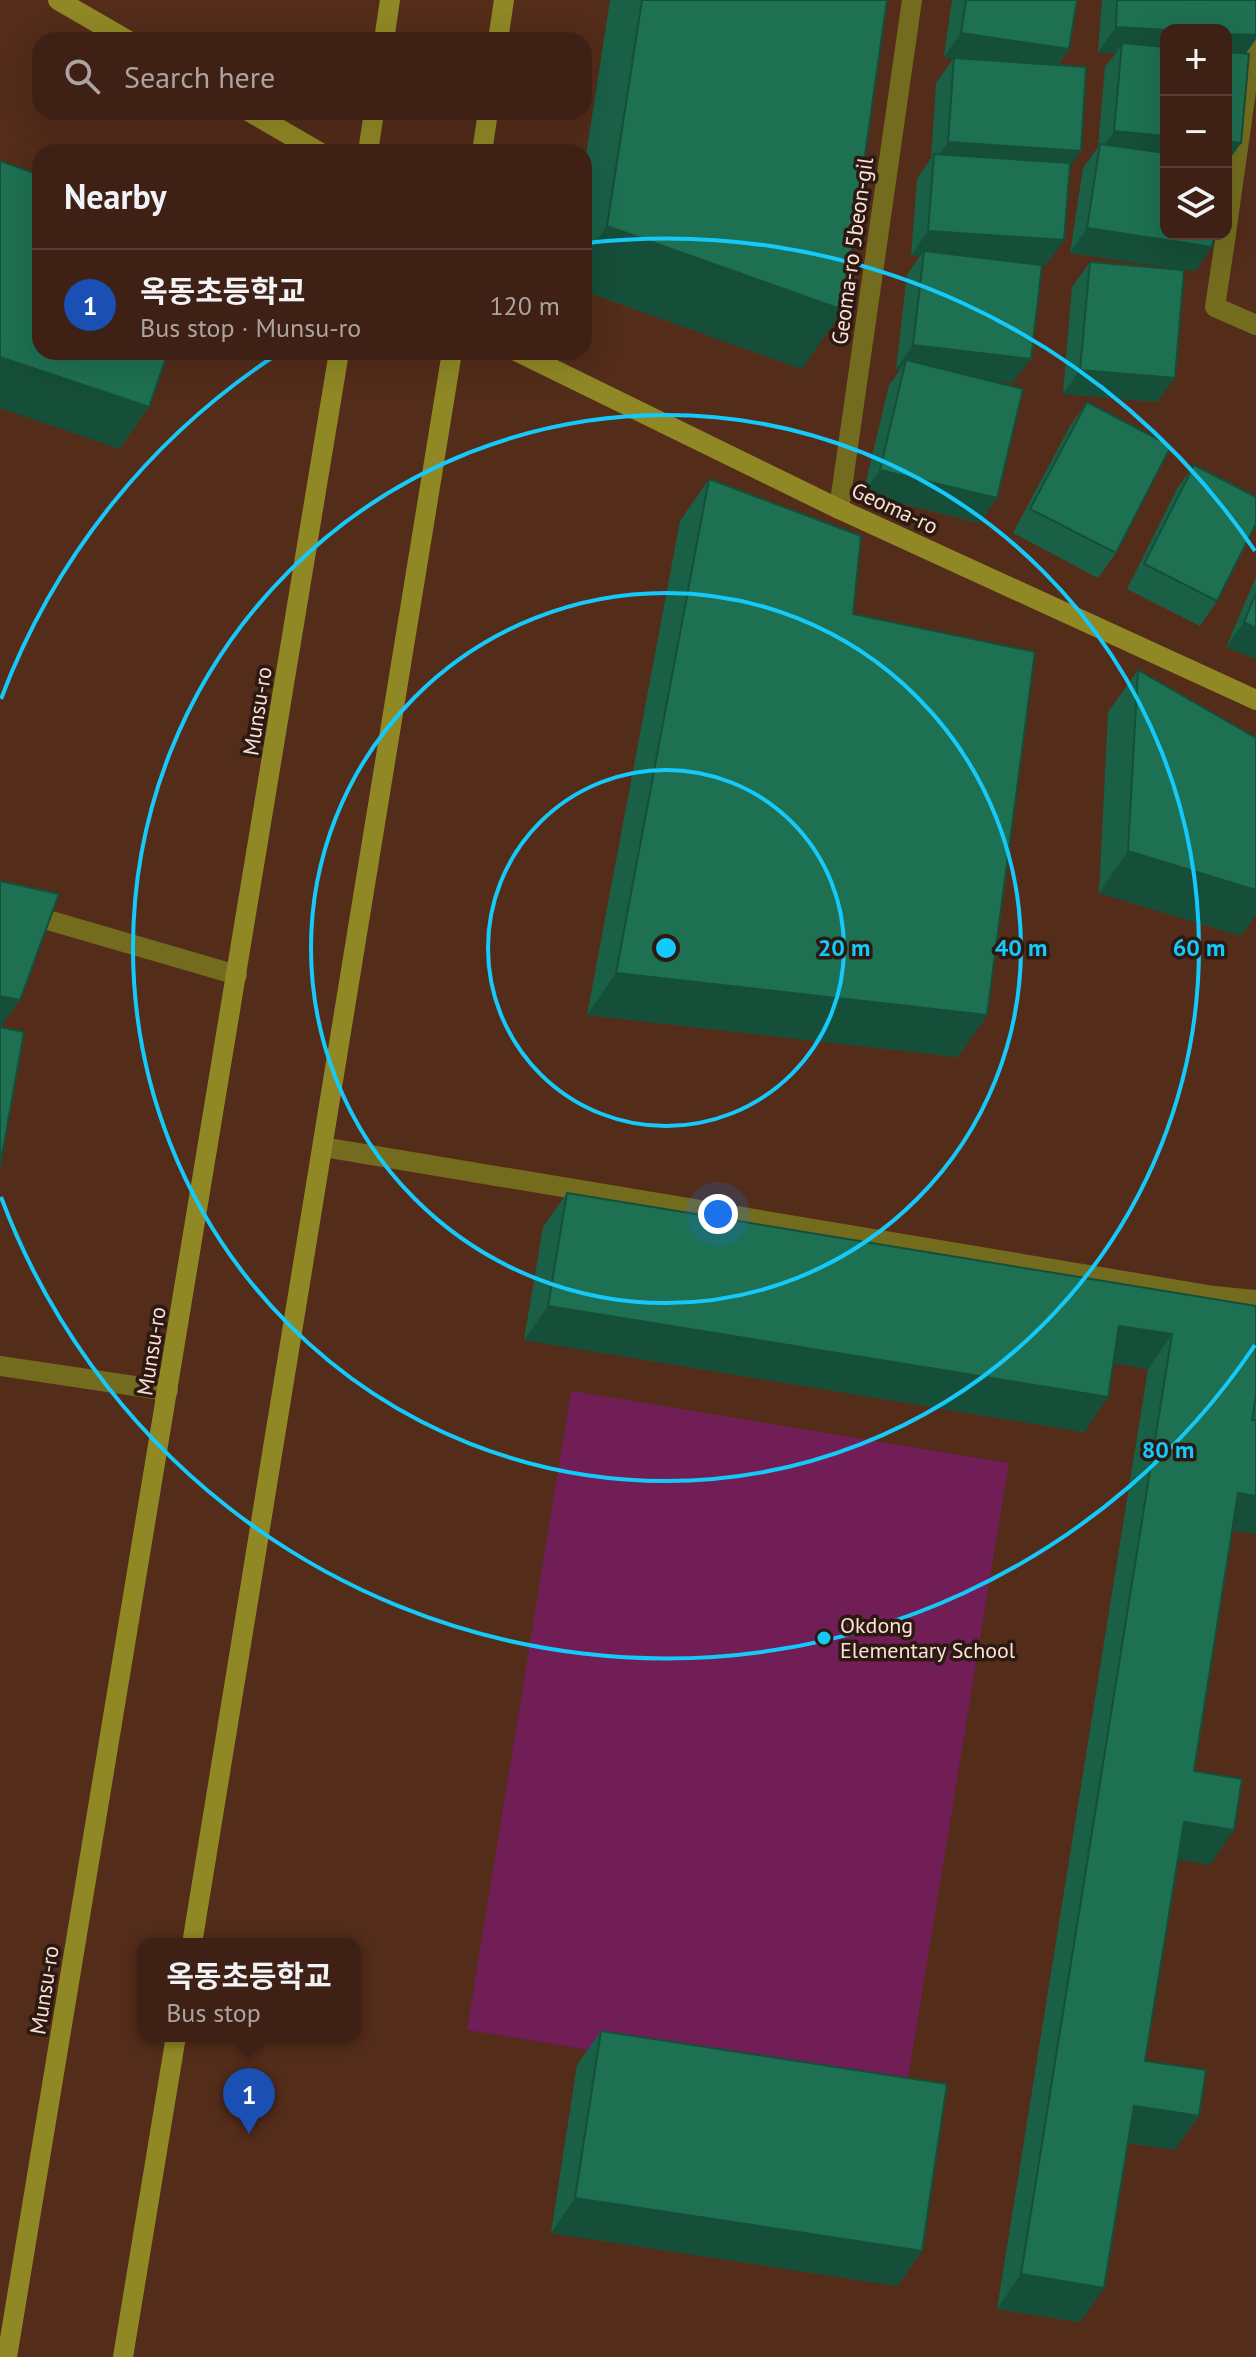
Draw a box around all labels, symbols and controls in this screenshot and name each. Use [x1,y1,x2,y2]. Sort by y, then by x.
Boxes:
map controls [1160,24,1232,240]
button: + [1160,24,1232,96]
search box [32,32,592,120]
icon: search [60,54,104,98]
text: Search here [124,57,275,96]
button: − [1160,96,1232,168]
street label: Geoma-ro 5beon-gil [825,155,879,346]
button: layers [1160,168,1232,240]
text: Nearby [64,174,166,218]
text: 옥동초등학교 [140,271,306,310]
text: 1 [83,289,97,322]
text: 120 m [489,289,560,322]
text: Bus stop · Munsu-ro [140,311,361,344]
street label: Geoma-ro [847,476,943,540]
street label: Munsu-ro [236,665,278,757]
text: 20 m [818,932,870,963]
text: 40 m [995,932,1047,963]
text: 60 m [1173,932,1225,963]
centre of rings [652,934,680,962]
your location [698,1194,738,1234]
street label: Munsu-ro [130,1305,172,1397]
text: 80 m [1142,1434,1194,1465]
place label: Okdong Elementary School [840,1611,1016,1664]
marker: Okdong Elementary School [815,1629,833,1647]
popup [137,1938,361,2042]
street label: Munsu-ro [23,1944,65,2036]
text: 옥동초등학교 [166,1956,332,1995]
text: Bus stop [166,1996,261,2029]
pin: 1 [223,2068,275,2134]

